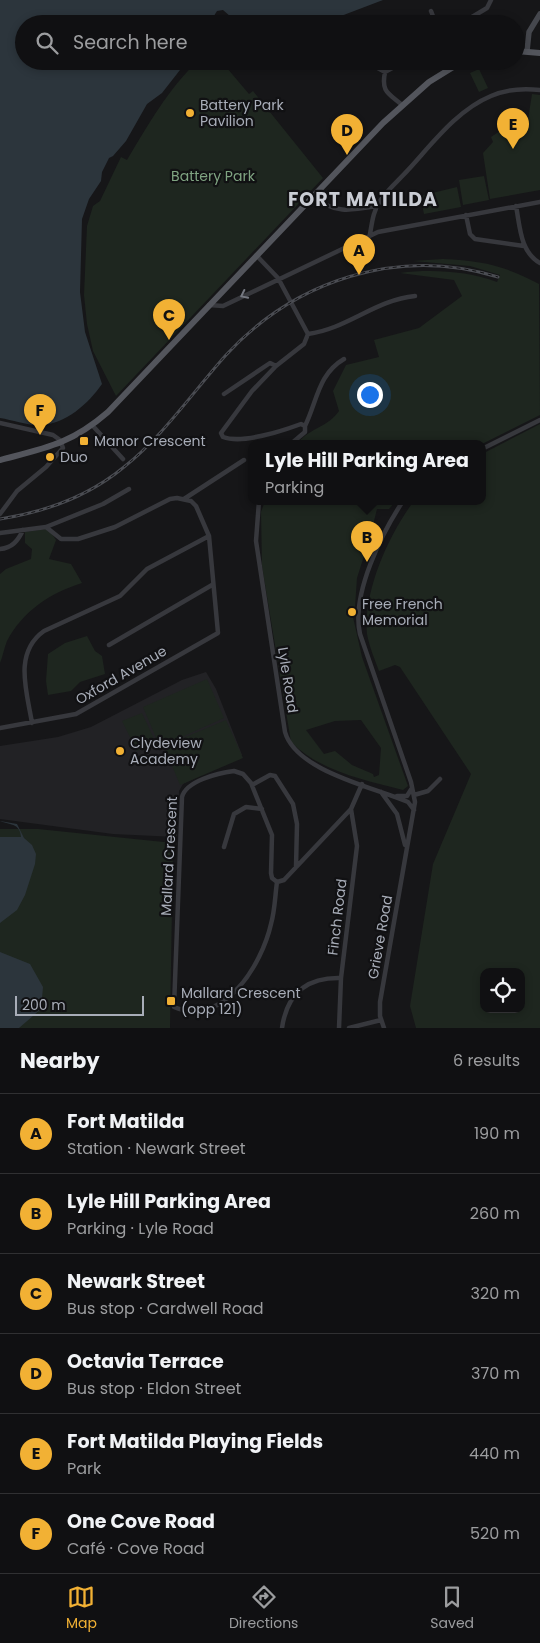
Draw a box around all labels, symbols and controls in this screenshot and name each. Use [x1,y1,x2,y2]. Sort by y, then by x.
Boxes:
search box [15,15,525,70]
icon: search [33,29,61,57]
text: Search here [73,29,187,56]
place label: Battery Park Pavilion [200,95,285,131]
marker: Battery Park Pavilion [184,107,196,119]
pin: E [497,108,529,149]
pin: D [331,114,363,155]
park label: Battery Park [171,166,256,186]
district label: FORT MATILDA [288,186,438,213]
pin: A [343,234,375,275]
one-way arrow [240,288,249,299]
pin: C [153,299,185,340]
your location [357,382,383,408]
pin: F [24,394,56,435]
place label: Manor Crescent [94,431,206,451]
marker: Manor Crescent [78,435,90,447]
popup [248,440,486,505]
place label: Duo [60,447,88,467]
text: Lyle Hill Parking Area [265,447,469,474]
marker: Duo [44,451,56,463]
text: Parking [265,476,324,499]
pin: B [351,521,383,562]
place label: Free French Memorial [362,594,443,630]
marker: Free French Memorial [346,606,358,618]
street label: Oxford Avenue [72,641,171,709]
street label: Lyle Road [273,646,303,714]
place label: Clydeview Academy [130,733,202,769]
marker: Clydeview Academy [114,745,126,757]
street label: Mallard Crescent [156,796,182,916]
street label: Finch Road [322,878,352,956]
street label: Grieve Road [363,893,397,981]
map controls [480,968,525,1013]
button: locate [480,968,525,1013]
place label: Mallard Crescent (opp 121) [181,983,301,1019]
scale bar [15,993,144,1016]
text: 200 m [22,995,66,1015]
marker: Mallard Crescent (opp 121) [165,995,177,1007]
text: Nearby [20,1046,100,1075]
text: 6 results [453,1049,520,1072]
text: Fort Matilda [67,1108,184,1135]
text: A [30,1122,42,1145]
text: 190 m [474,1122,520,1145]
text: Station · Newark Street [67,1137,246,1160]
text: Lyle Hill Parking Area [67,1188,271,1215]
text: B [31,1202,41,1225]
text: 260 m [470,1202,520,1225]
text: Parking · Lyle Road [67,1217,214,1240]
text: Newark Street [67,1268,205,1295]
text: C [30,1282,42,1305]
text: 320 m [471,1282,520,1305]
text: Bus stop · Cardwell Road [67,1297,264,1320]
text: Octavia Terrace [67,1348,224,1375]
text: D [30,1362,42,1385]
text: 370 m [471,1362,520,1385]
text: Bus stop · Eldon Street [67,1377,241,1400]
text: Fort Matilda Playing Fields [67,1428,323,1455]
text: E [32,1442,40,1465]
text: 440 m [469,1442,520,1465]
text: Park [67,1457,101,1480]
text: One Cove Road [67,1508,215,1535]
text: F [32,1522,40,1545]
text: 520 m [470,1522,520,1545]
text: Café · Cove Road [67,1537,205,1560]
tab: Map [66,1583,97,1634]
tab: Directions [229,1583,298,1634]
tab: Saved [430,1583,474,1634]

